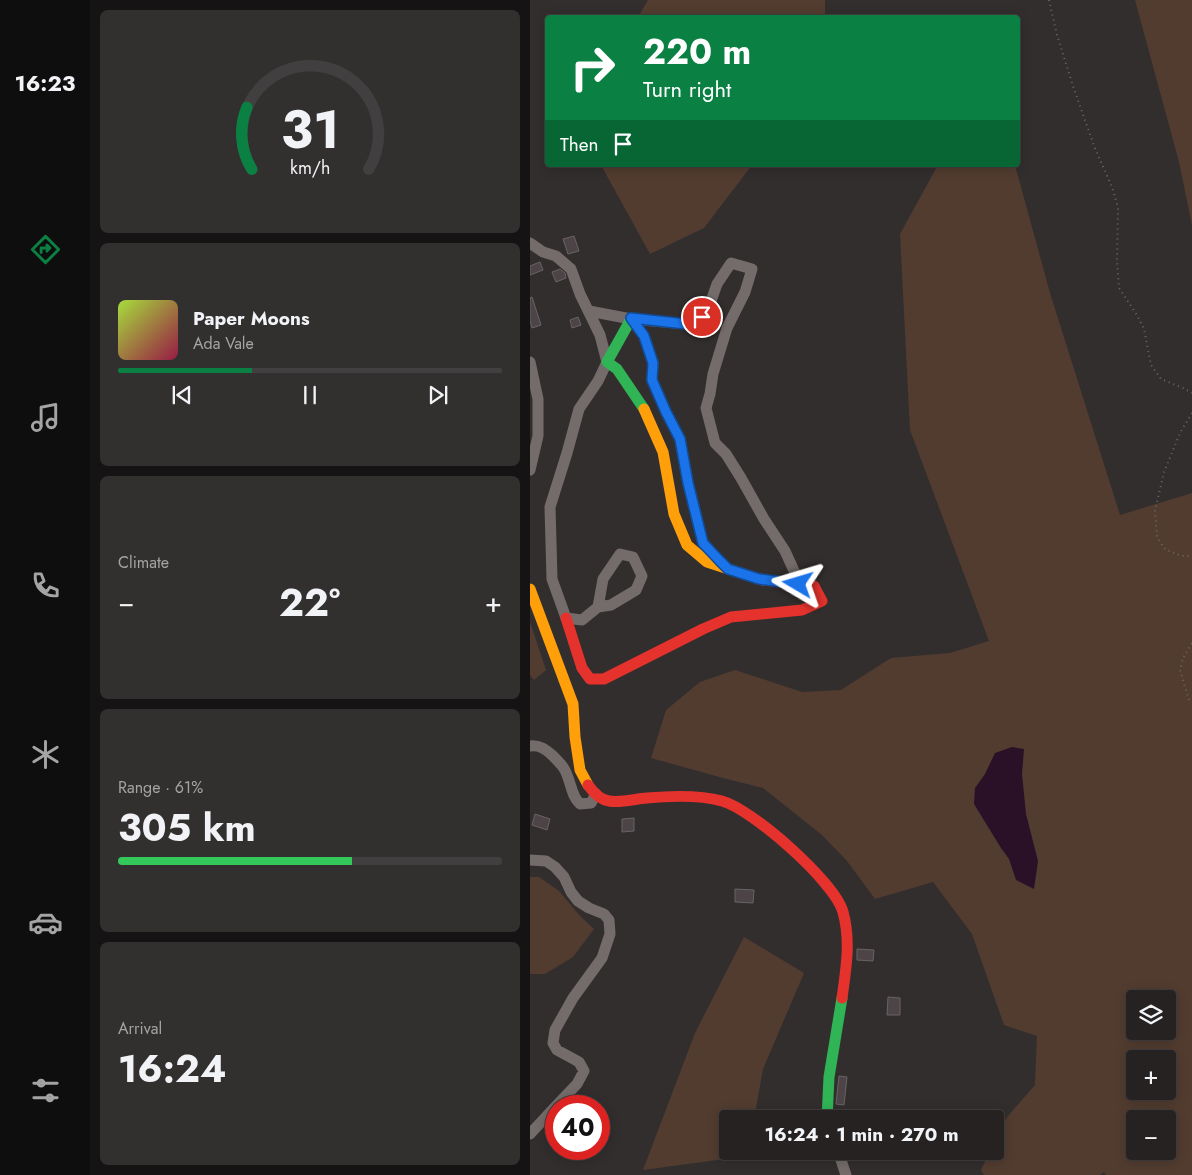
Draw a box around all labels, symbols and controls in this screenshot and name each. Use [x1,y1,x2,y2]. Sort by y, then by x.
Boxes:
text: 220 m [643,27,751,77]
icon: right [560,35,625,100]
text: 16:23 [14,67,76,99]
text: Turn right [643,73,731,105]
text: 31 [281,92,339,168]
icon: arrive [609,130,637,158]
text: Then [560,131,599,158]
text: km/h [290,155,330,181]
icon: directions [28,232,63,267]
pin [681,296,723,338]
icon: arrive [688,303,716,331]
text: Paper Moons [193,305,310,332]
text: Ada Vale [193,332,254,355]
icon: previous [168,381,196,409]
icon: pause [296,381,324,409]
icon: next [424,381,452,409]
icon: music [28,400,63,435]
text: Climate [118,551,169,574]
position arrow [771,557,823,609]
icon: phone [28,568,63,603]
text: 22° [279,575,340,630]
text: − [118,582,135,623]
text: + [485,582,502,623]
icon: climate [28,737,63,772]
text: Range · 61% [118,776,203,799]
text: 305 km [118,800,256,855]
icon: car [28,905,63,940]
map controls [1126,990,1176,1160]
button: layers [1126,990,1176,1040]
text: Arrival [118,1017,162,1040]
text: 16:24 [118,1041,226,1096]
button: + [1126,1050,1176,1100]
icon: filters [28,1073,63,1108]
speed limit sign: 40 [545,1095,610,1160]
button: − [1126,1110,1176,1160]
text: 16:24 · 1 min · 270 m [764,1121,959,1148]

